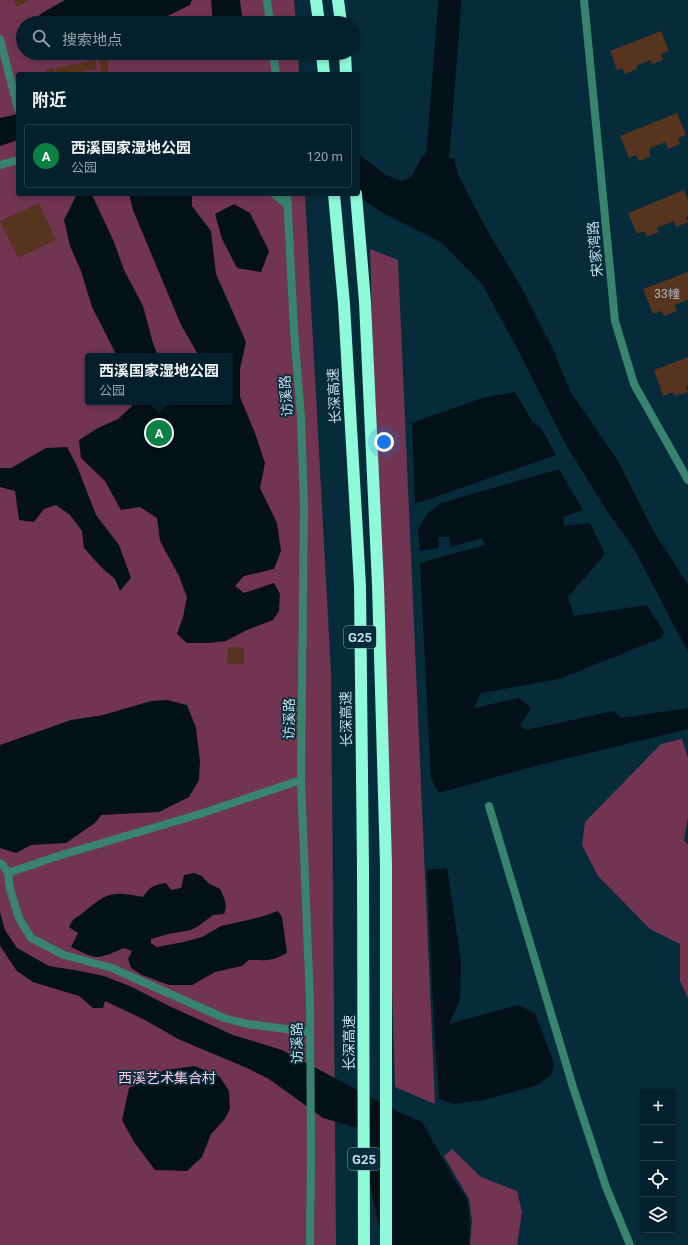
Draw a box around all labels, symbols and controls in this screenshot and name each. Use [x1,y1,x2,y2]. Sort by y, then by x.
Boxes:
search box [16,16,360,60]
icon: search [30,27,52,49]
text: 搜索地点 [62,31,122,49]
text: 附近 [32,90,66,110]
text: 西溪国家湿地公园 [71,139,191,157]
text: A [42,149,50,164]
text: 120 m [306,149,343,164]
text: 公园 [71,160,97,175]
street label: 宋家湾路 [585,220,605,278]
house number: 33幢 [654,287,680,301]
popup [85,353,233,405]
text: 西溪国家湿地公园 [99,362,219,380]
street label: 长深高速 [325,368,343,424]
street label: 访溪路 [277,374,295,418]
text: 公园 [99,383,125,398]
pin: A [146,418,172,448]
your location [374,432,394,452]
road number: G25 [344,626,376,648]
street label: 长深高速 [338,691,354,747]
street label: 访溪路 [281,698,297,740]
street label: 长深高速 [341,1015,357,1071]
street label: 访溪路 [289,1022,305,1064]
park label: 西溪艺术集合村 [118,1070,216,1086]
map controls [640,1089,676,1233]
button: + [640,1089,676,1125]
button: − [640,1125,676,1161]
road number: G25 [348,1148,380,1170]
button: locate [640,1161,676,1197]
button: layers [640,1197,676,1233]

